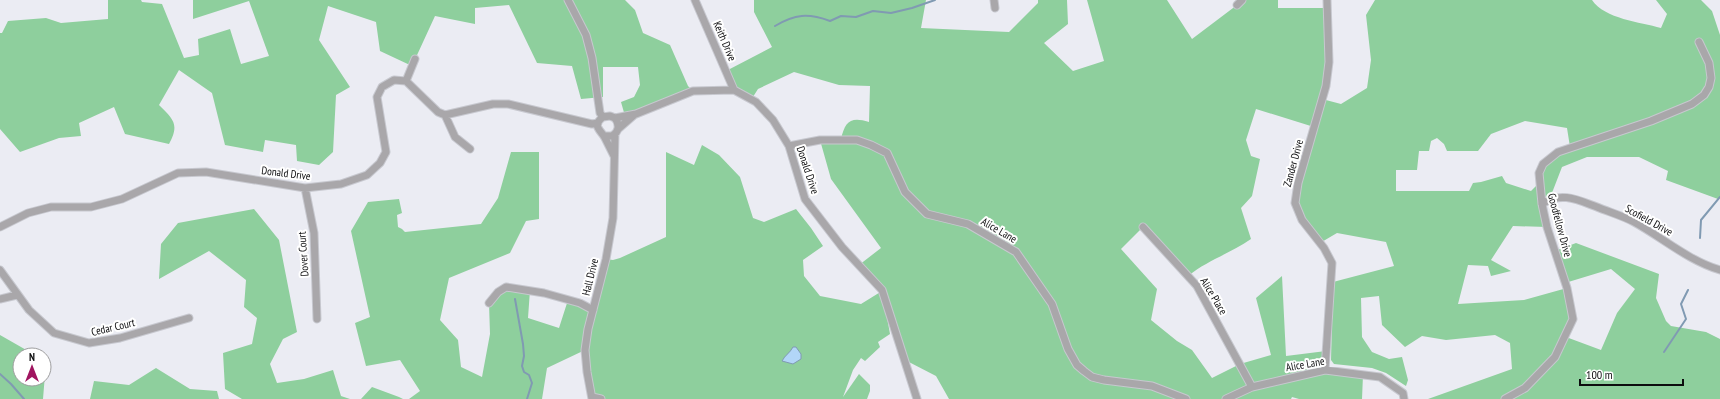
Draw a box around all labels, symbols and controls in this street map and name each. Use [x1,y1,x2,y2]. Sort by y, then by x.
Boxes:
street label: Keith Drive [710,19,740,64]
street label: Zander Drive [1280,137,1306,188]
street label: Donald Drive [794,144,822,196]
street label: Donald Drive [261,163,312,183]
street label: Goodfellow Drive [1545,192,1575,259]
street label: Scofield Drive [1623,201,1676,239]
street label: Alice Lane [979,214,1020,246]
street label: Dover Court [294,231,312,277]
street label: Hall Drive [579,257,601,297]
street label: Alice Place [1197,275,1231,318]
street label: Cedar Court [90,315,136,339]
north arrow [12,347,52,387]
text: N [29,350,35,364]
street label: Alice Lane [1285,354,1326,374]
scale bar [1580,361,1683,387]
text: 100 m [1586,367,1613,382]

